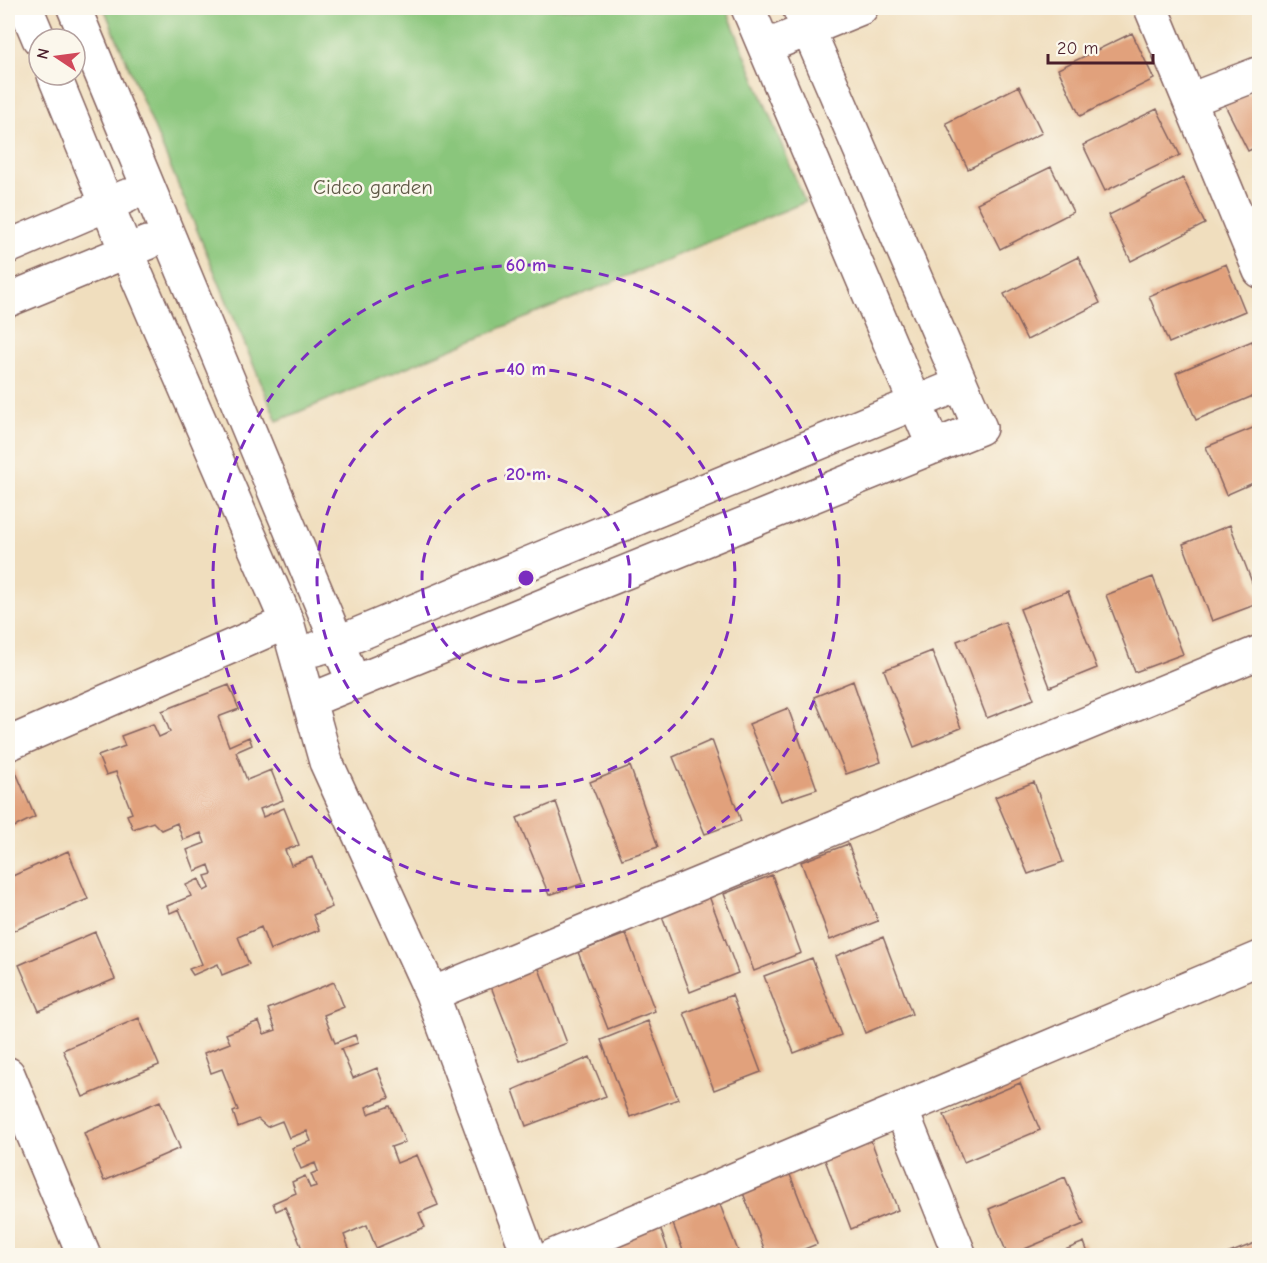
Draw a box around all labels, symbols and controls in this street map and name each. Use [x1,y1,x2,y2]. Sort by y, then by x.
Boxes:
north arrow [27,27,87,87]
scale bar [1048,27,1153,65]
text: 20 m [1057,38,1098,59]
text: N [33,47,53,61]
park label: Cidco garden [313,175,433,199]
text: 60 m [506,255,546,276]
text: 40 m [506,359,546,380]
text: 20 m [506,464,546,485]
centre of rings [516,568,536,588]

